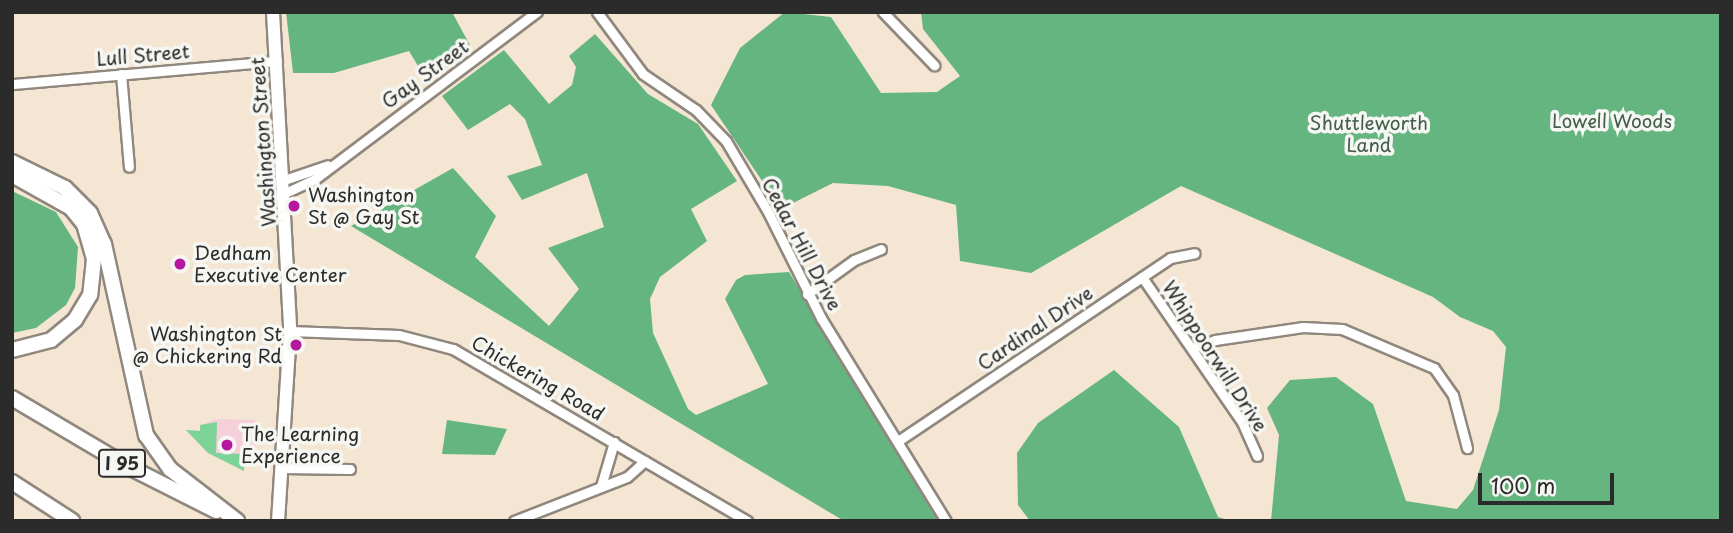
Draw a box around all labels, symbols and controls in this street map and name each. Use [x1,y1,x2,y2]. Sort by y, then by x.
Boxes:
street label: Gay Street [377,35,473,113]
street label: Lull Street [95,40,191,70]
street label: Washington Street [246,57,280,227]
park label: Lowell Woods [1551,110,1673,132]
park label: Shuttleworth Land [1310,112,1428,156]
street label: Cedar Hill Drive [758,174,846,314]
place label: Washington St @ Gay St [308,184,419,228]
marker: Washington St @ Gay St [286,198,302,214]
place label: Dedham Executive Center [194,242,348,286]
marker: Dedham Executive Center [172,256,188,272]
street label: Whippoorwill Drive [1158,276,1272,436]
street label: Cardinal Drive [973,281,1097,375]
place label: Washington St @ Chickering Rd [132,323,282,367]
street label: Chickering Road [468,331,608,425]
marker: Washington St @ Chickering Rd [288,337,304,353]
place label: The Learning Experience [241,423,360,467]
marker: The Learning Experience [219,437,235,453]
road number: I 95 [97,448,146,477]
scale bar [1481,460,1618,504]
text: 100 m [1491,469,1555,501]

